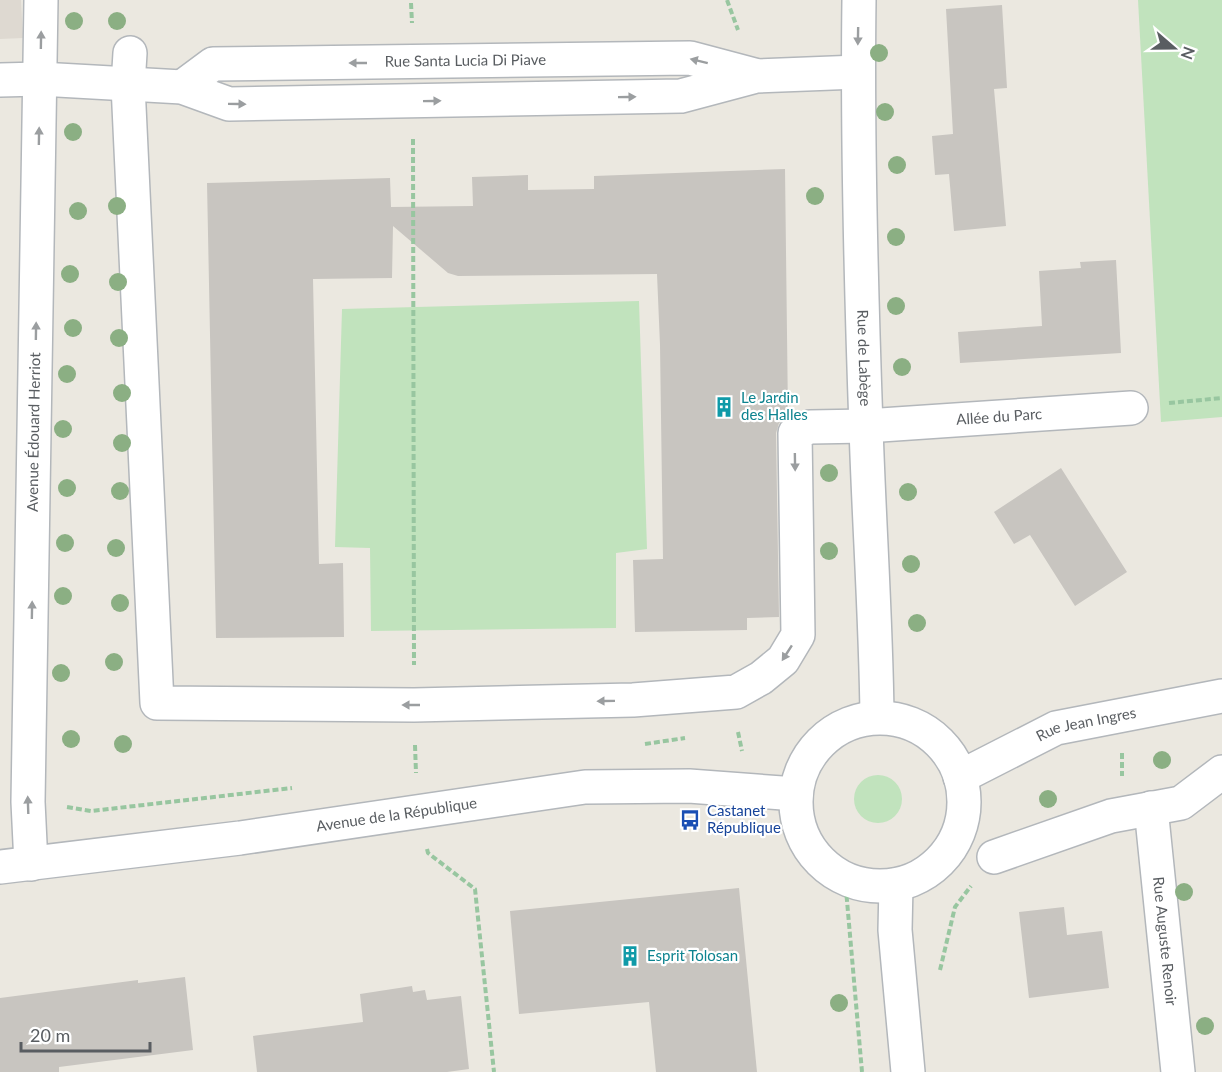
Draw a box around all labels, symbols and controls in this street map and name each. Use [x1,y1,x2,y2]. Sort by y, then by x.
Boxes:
north arrow [1144,18,1204,78]
one-way arrow [853,26,863,45]
one-way arrow [36,30,45,49]
text: N [1178,44,1200,62]
street label: Rue Santa Lucia Di Piave [384,50,546,70]
one-way arrow [690,55,709,65]
one-way arrow [348,58,367,68]
one-way arrow [617,92,636,101]
one-way arrow [423,96,442,106]
one-way arrow [228,99,247,109]
one-way arrow [34,127,44,146]
street label: Rue de Labège [854,309,875,407]
one-way arrow [31,322,41,341]
street label: Avenue Édouard Herriot [23,352,43,512]
place label: Le Jardin des Halles [741,388,808,423]
building icon: Le Jardin des Halles [712,395,736,419]
street label: Allée du Parc [956,404,1043,428]
one-way arrow [791,452,800,471]
one-way arrow [27,601,36,620]
one-way arrow [781,645,793,661]
one-way arrow [597,696,616,706]
one-way arrow [402,700,421,710]
street label: Rue Jean Ingres [1033,703,1137,745]
street label: Avenue de la République [315,793,478,835]
one-way arrow [24,796,33,815]
place label: Castanet République [707,801,781,836]
bus stop icon: Castanet République [678,808,702,832]
street label: Rue Auguste Renoir [1150,876,1181,1007]
building icon: Esprit Tolosan [618,944,642,968]
place label: Esprit Tolosan [647,946,738,964]
scale bar [21,1015,150,1053]
text: 20 m [30,1024,70,1046]

